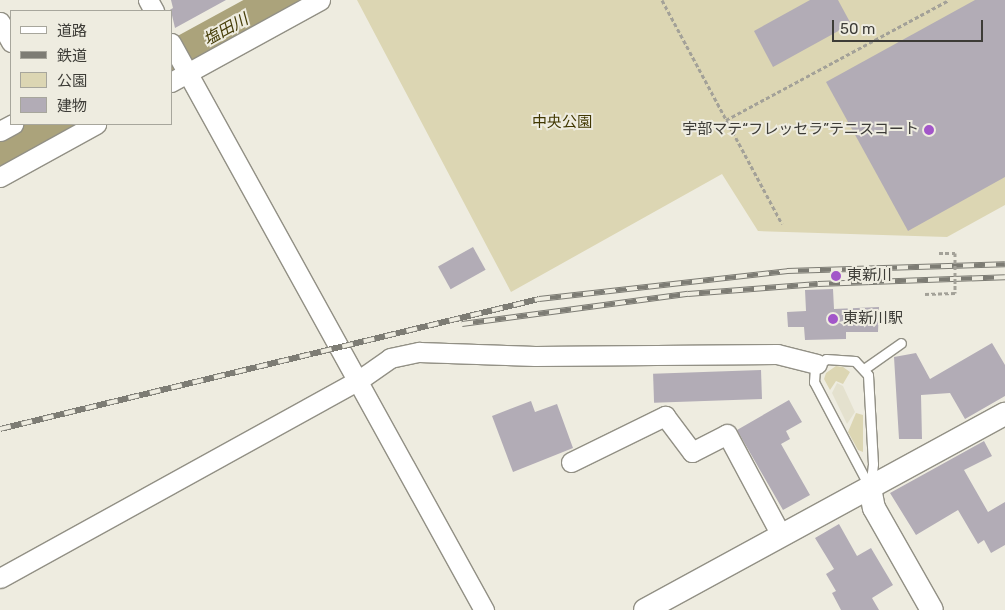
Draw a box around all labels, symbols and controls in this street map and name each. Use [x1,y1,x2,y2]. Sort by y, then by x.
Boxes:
legend [10,10,172,125]
water label: 塩田川 [200,10,252,50]
scale bar [835,10,986,42]
text: 50 m [840,20,875,38]
text: 道路 [57,22,87,40]
text: 鉄道 [57,47,87,65]
text: 公園 [57,72,87,90]
text: 建物 [57,97,87,115]
park label: 中央公園 [532,114,592,132]
place label: 宇部マテ“フレッセラ”テニスコート [682,121,919,139]
marker: 宇部マテ“フレッセラ”テニスコート [923,124,935,136]
place label: 東新川 [847,267,892,285]
marker: 東新川 [829,269,843,283]
place label: 東新川駅 [843,310,903,328]
marker: 東新川駅 [827,313,839,325]

